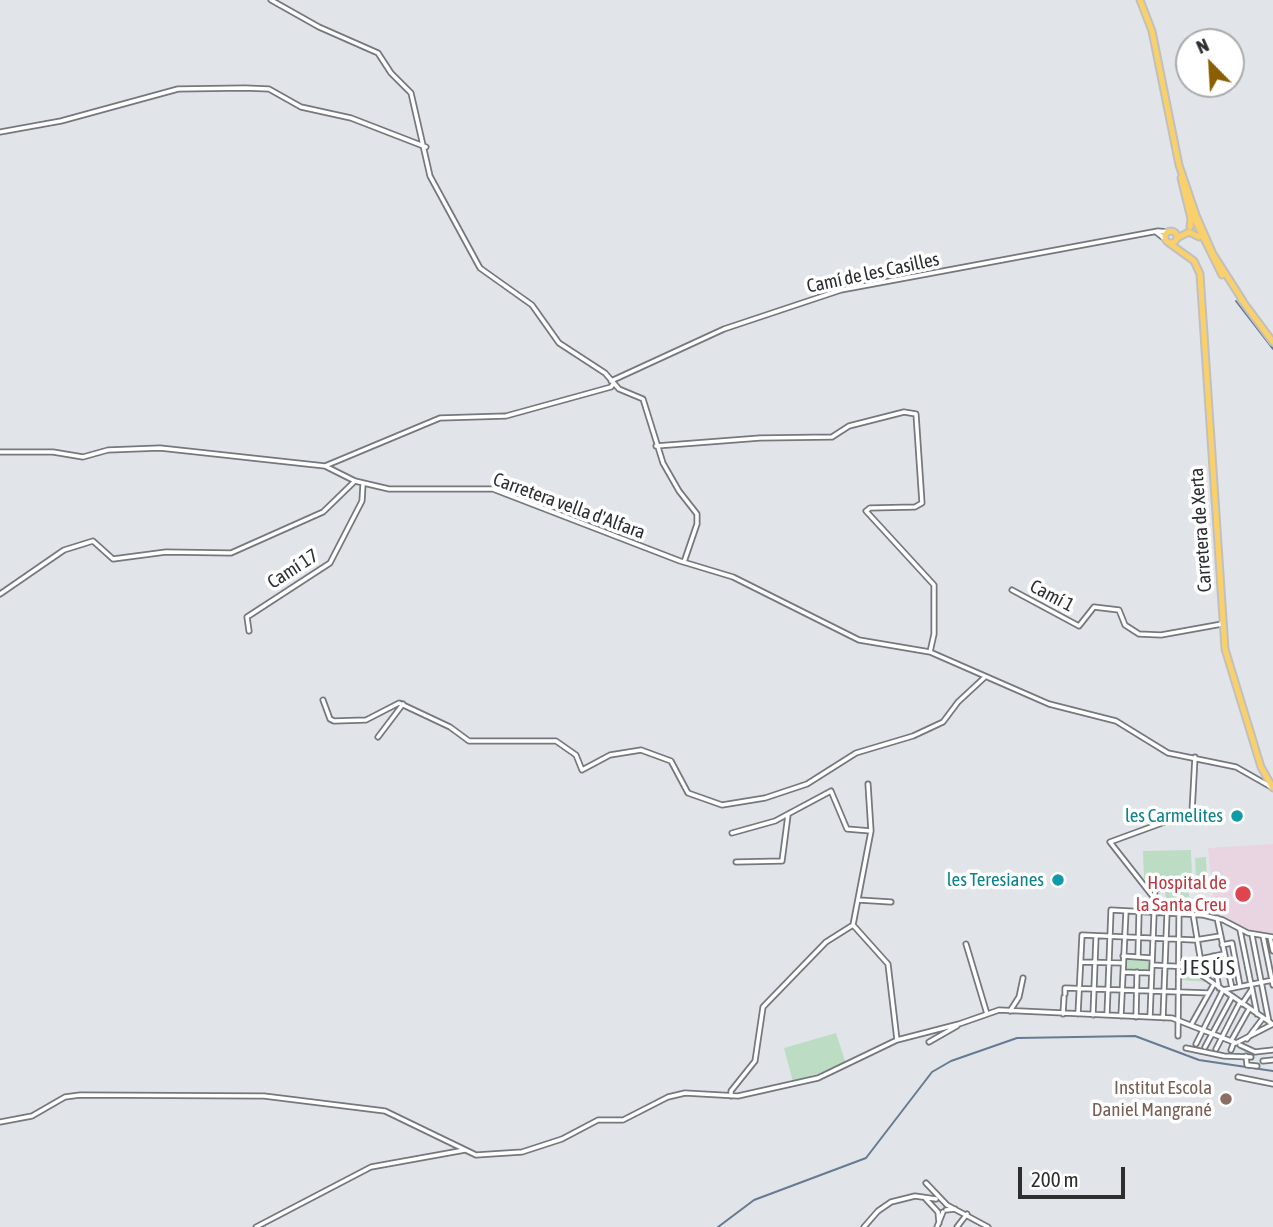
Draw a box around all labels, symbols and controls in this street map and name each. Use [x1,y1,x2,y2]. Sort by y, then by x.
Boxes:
north arrow [1175,28,1245,98]
text: N [1193,33,1212,58]
street label: Camí de les Casilles [805,248,941,298]
street label: Carretera de Xerta [1185,467,1217,593]
street label: Carretera vella d'Alfara [490,468,648,544]
street label: Camí 17 [263,544,323,594]
street label: Camí 1 [1026,575,1078,617]
place label: les Carmelites [1125,805,1223,827]
marker: les Carmelites [1229,808,1245,824]
place label: les Teresianes [947,869,1044,891]
marker: les Teresianes [1050,872,1066,888]
place label: Hospital de la Santa Creu [1136,872,1227,916]
marker: Hospital de la Santa Creu [1233,884,1253,904]
district label: JESÚS [1182,955,1236,981]
place label: Institut Escola Daniel Mangrané [1092,1077,1212,1121]
marker: Institut Escola Daniel Mangrané [1218,1091,1234,1107]
scale bar [1021,1154,1128,1198]
text: 200 m [1031,1167,1079,1191]

